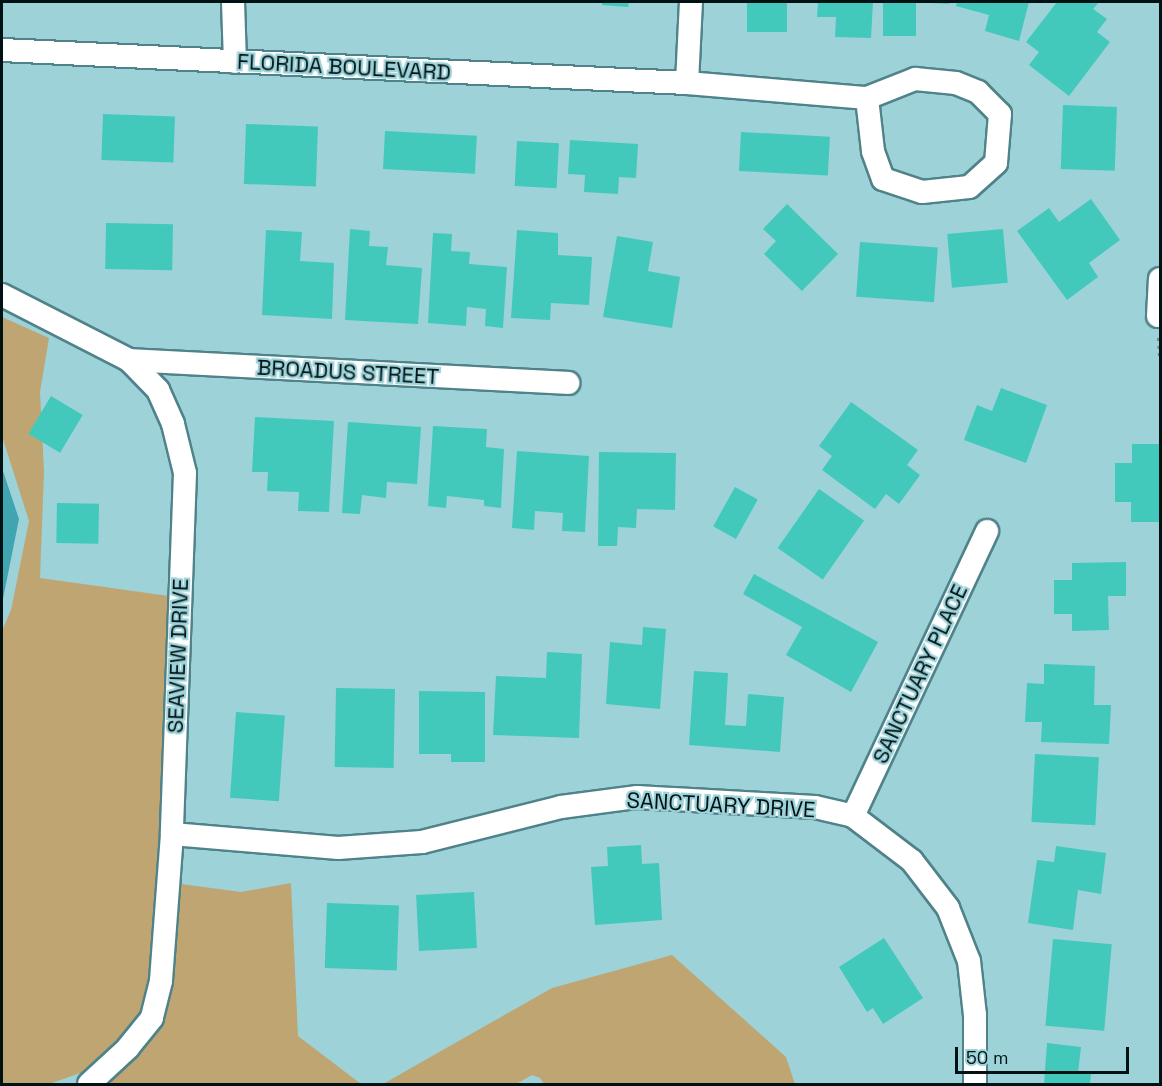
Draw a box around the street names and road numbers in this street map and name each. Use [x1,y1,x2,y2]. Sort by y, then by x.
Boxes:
street label: FLORIDA BOULEVARD [236,48,452,86]
street label: BROADUS STREET [256,354,440,390]
street label: SEAVIEW DRIVE [162,578,194,734]
street label: SANCTUARY PLACE [867,580,973,768]
street label: SANCTUARY DRIVE [626,787,816,823]

